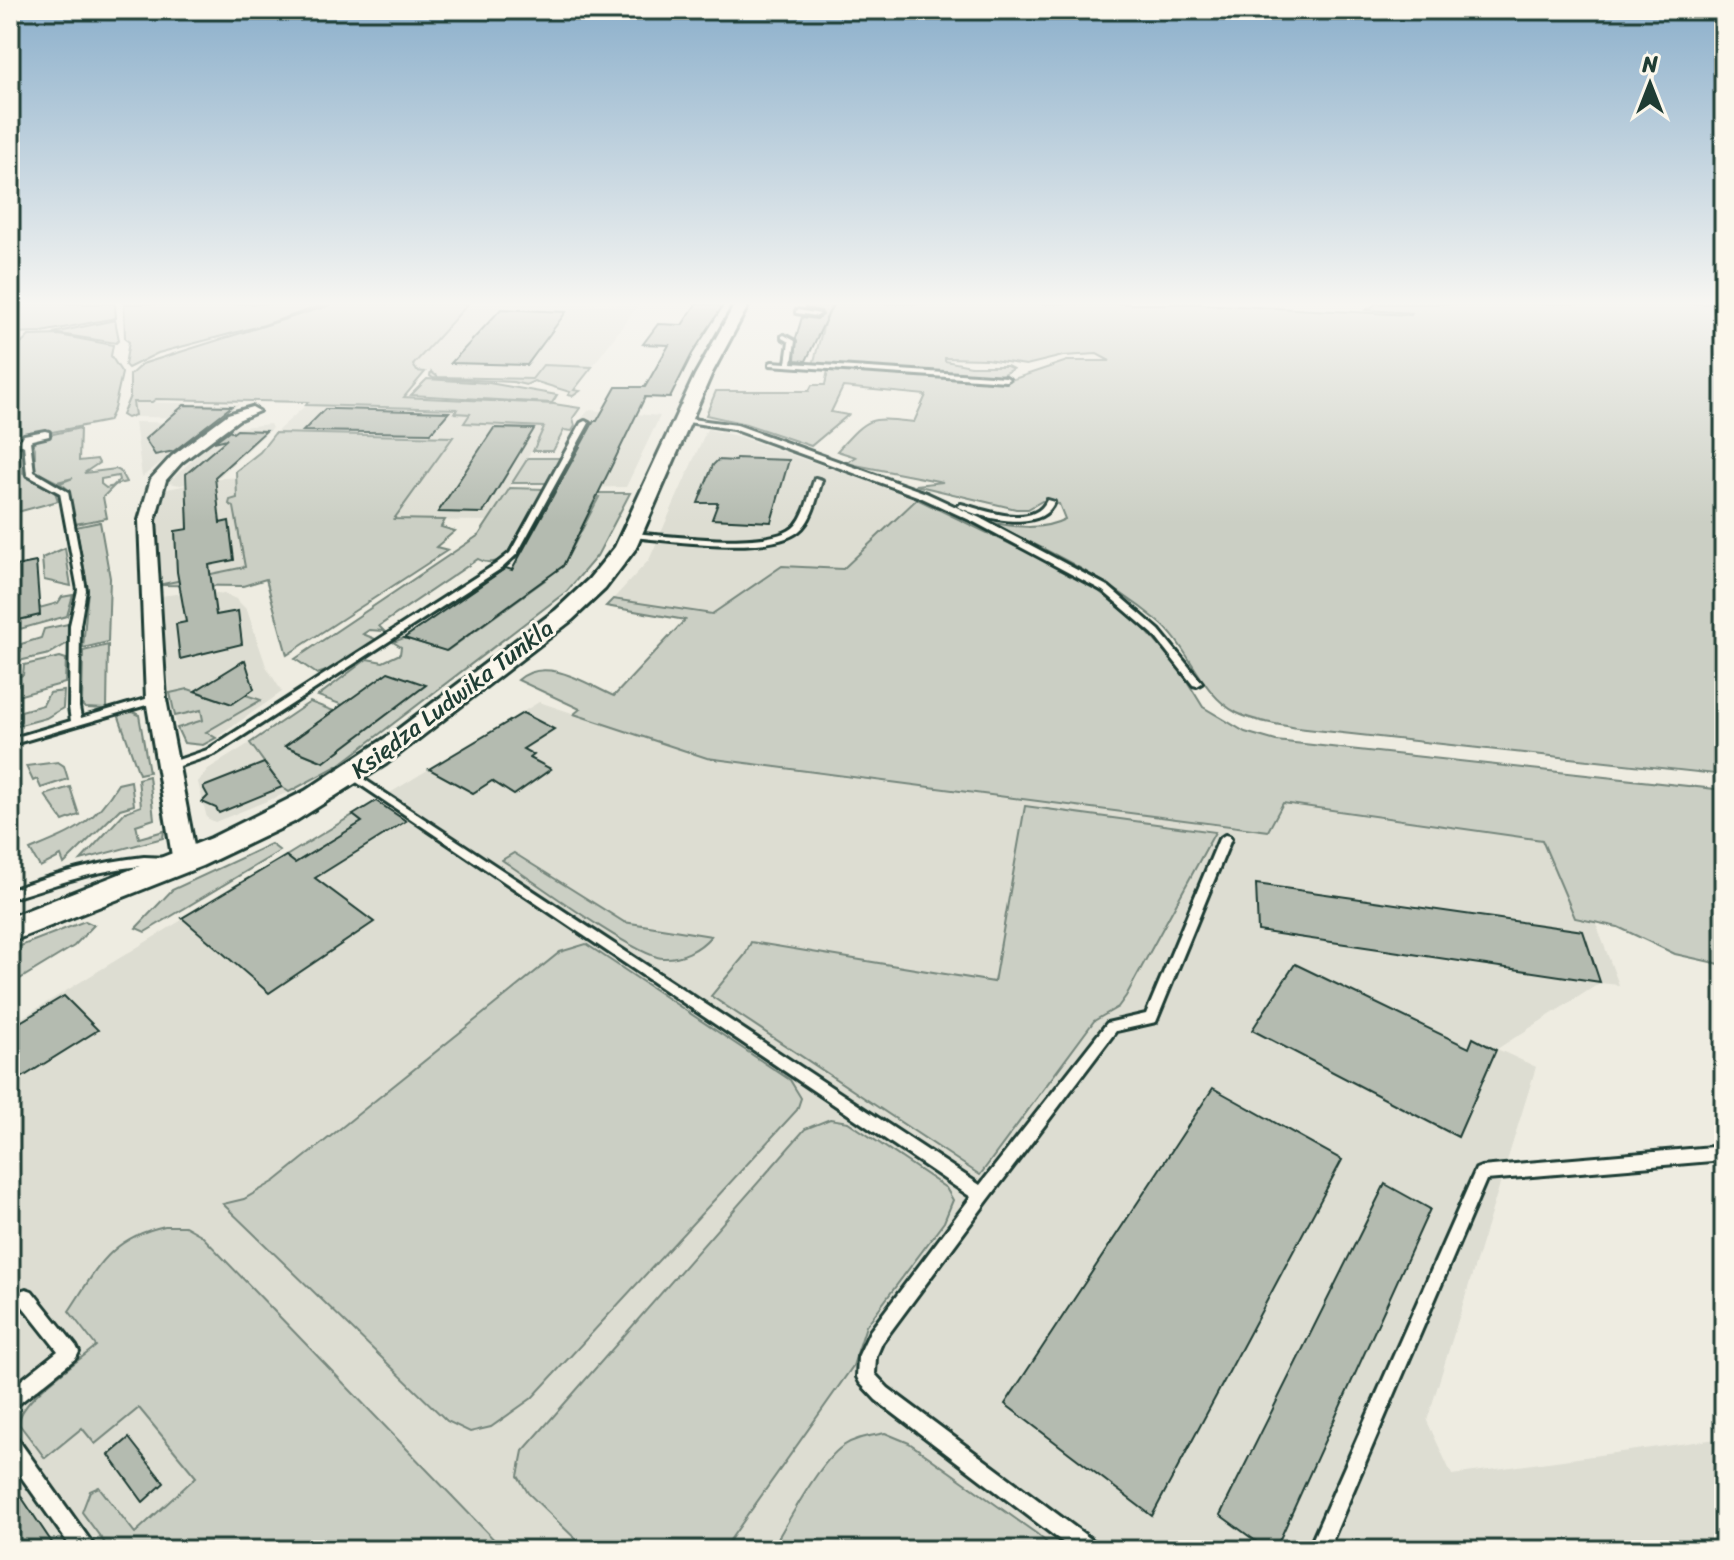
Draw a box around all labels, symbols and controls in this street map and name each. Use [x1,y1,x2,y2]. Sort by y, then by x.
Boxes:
north arrow [1610,44,1690,124]
text: N [1641,45,1658,84]
street label: Księdza Ludwika Tunkla [341,608,563,790]

